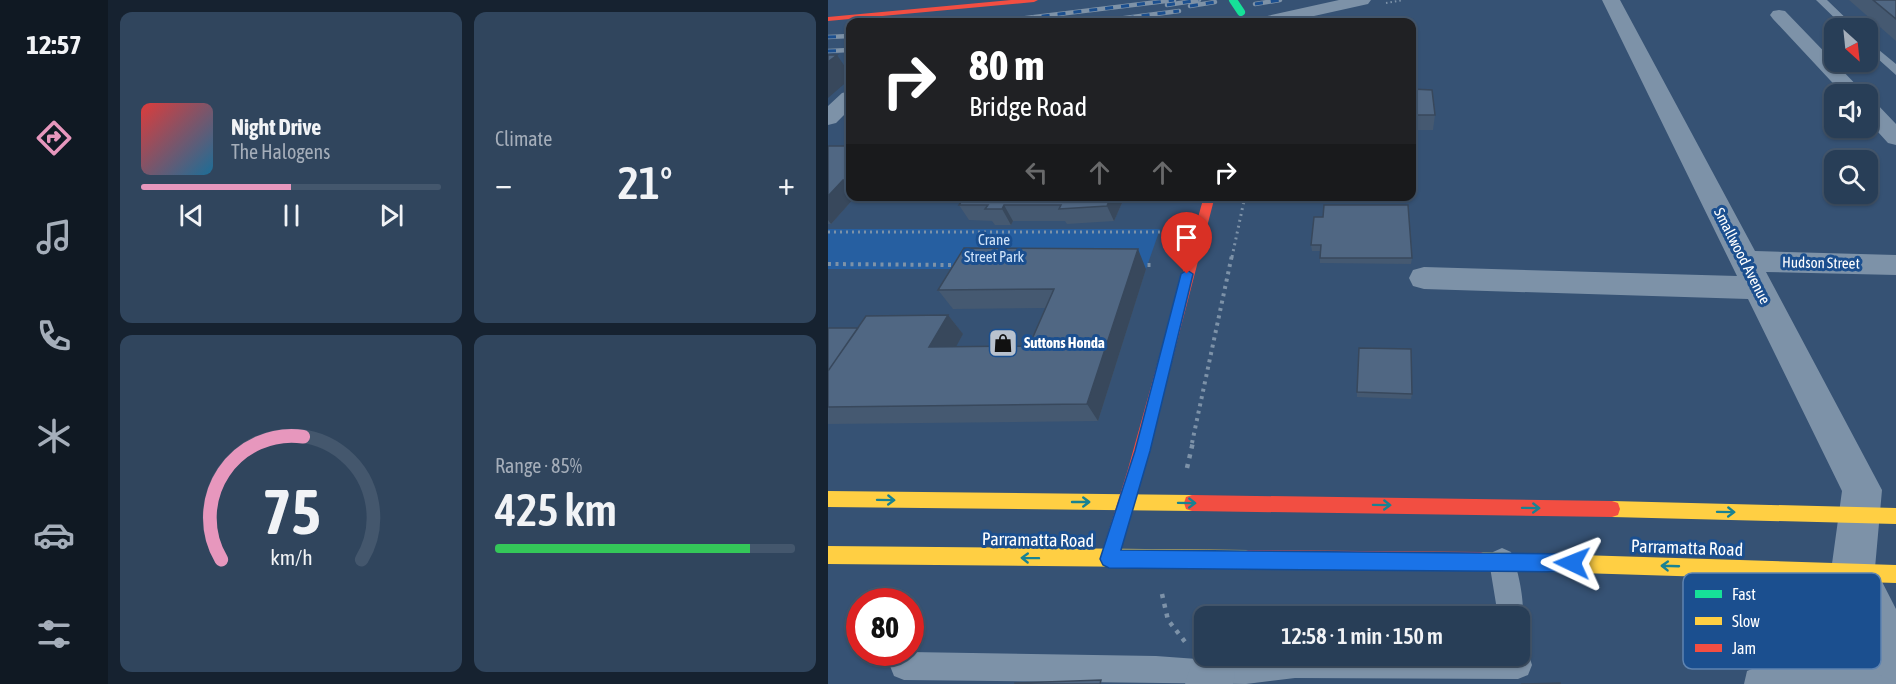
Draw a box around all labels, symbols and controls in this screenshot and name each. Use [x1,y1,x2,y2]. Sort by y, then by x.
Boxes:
north arrow [1824,18,1878,72]
map controls [1824,18,1878,204]
text: 12:57 [26,29,82,60]
text: 80 m [969,41,1044,89]
icon: right [870,42,948,120]
button: sound [1824,84,1878,138]
text: Bridge Road [969,91,1087,122]
text: Night Drive [231,114,321,140]
icon: directions [33,117,75,159]
text: Climate [495,127,552,150]
text: The Halogens [231,140,330,163]
button: search [1824,150,1878,204]
icon: left [1020,156,1053,189]
icon: ahead [1083,156,1116,189]
icon: ahead [1146,156,1179,189]
icon: right [1209,156,1242,189]
text: 21° [618,157,672,209]
text: − [495,164,512,202]
text: + [778,164,795,202]
icon: previous [175,199,208,232]
icon: pause [275,199,308,232]
icon: next [375,199,408,232]
street label: Smallwood Avenue [1711,205,1774,307]
pin [1161,212,1212,274]
icon: music [33,216,75,258]
icon: arrive [1170,221,1203,254]
park label: Crane Street Park [964,231,1024,265]
street label: Hudson Street [1782,253,1860,272]
icon: phone [33,315,75,357]
shop icon: Suttons Honda [987,327,1019,359]
place label: Suttons Honda [1024,334,1105,351]
icon: climate [33,415,75,457]
text: Range · 85% [495,454,582,477]
text: 75 [262,476,320,547]
text: 425 km [495,484,617,536]
one-way arrow [876,494,896,506]
one-way arrow [1071,496,1091,508]
one-way arrow [1176,497,1196,509]
one-way arrow [1371,499,1391,511]
one-way arrow [1521,502,1541,513]
one-way arrow [1716,506,1736,518]
icon: car [33,514,75,556]
street label: Parramatta Road [982,528,1094,551]
position arrow [1540,531,1604,595]
street label: Parramatta Road [1631,535,1744,560]
text: km/h [270,546,312,571]
one-way arrow [1020,552,1040,564]
one-way arrow [1660,560,1680,571]
legend [1683,573,1881,669]
text: Fast [1732,585,1756,603]
speed limit sign: 80 [846,588,924,666]
text: Slow [1732,612,1760,630]
icon: filters [33,613,75,655]
text: 12:58 · 1 min · 150 m [1281,623,1443,649]
text: Jam [1732,639,1756,657]

